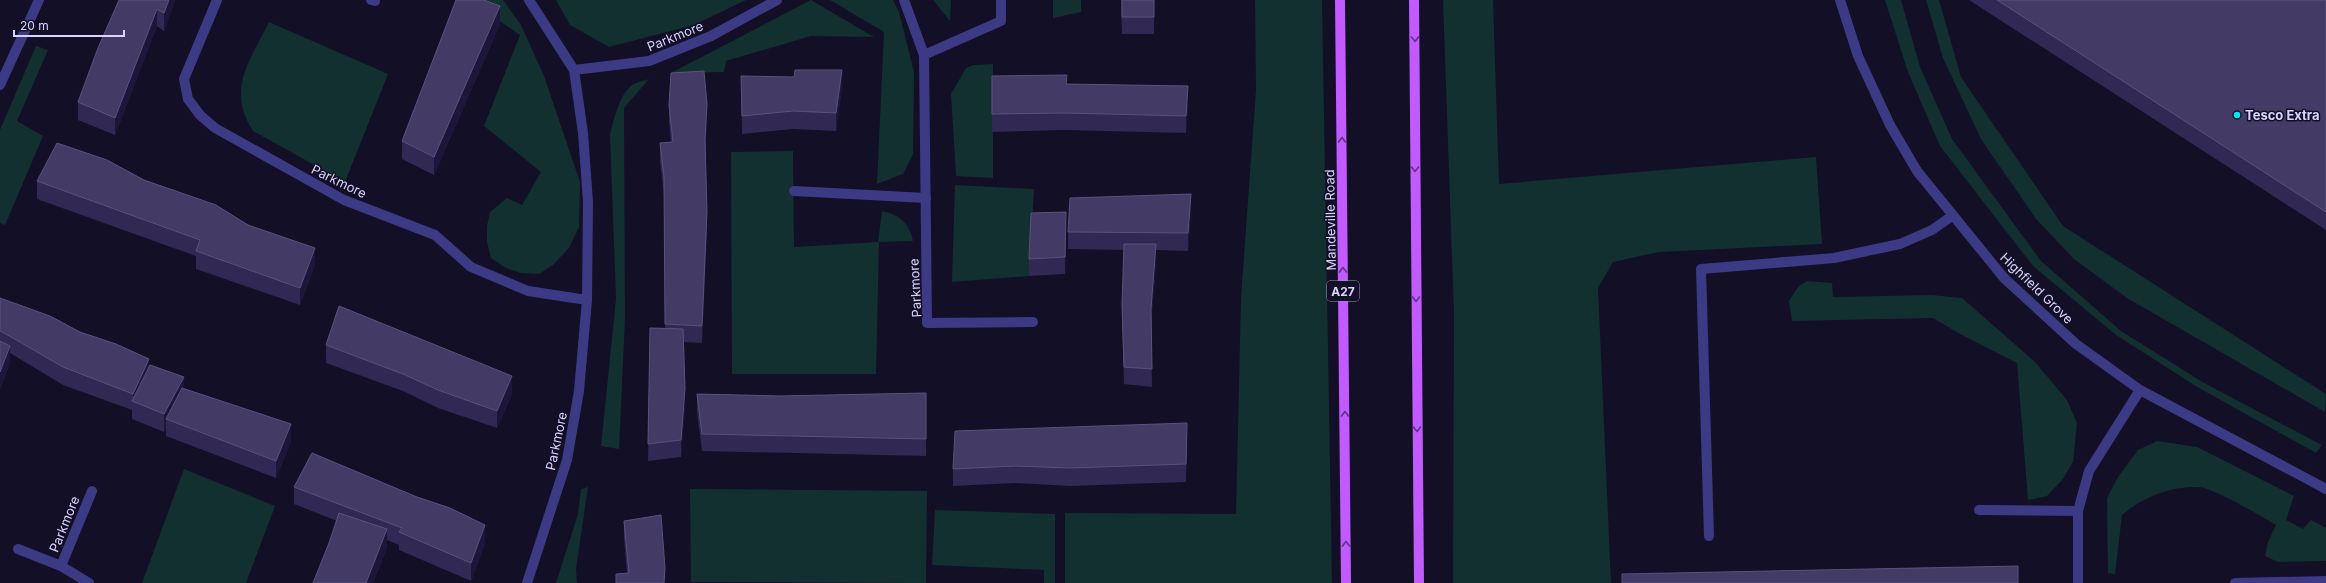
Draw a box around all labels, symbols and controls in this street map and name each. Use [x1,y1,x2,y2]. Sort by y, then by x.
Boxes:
scale bar [14,12,124,38]
street label: Parkmore [645,17,705,55]
text: 20 m [20,18,49,33]
one-way arrow [1410,36,1419,42]
place label: Tesco Extra [2245,107,2319,123]
marker: Tesco Extra [2232,110,2242,120]
one-way arrow [1338,137,1346,143]
street label: Parkmore [309,161,369,201]
one-way arrow [1411,166,1420,172]
street label: Mandeville Road [1321,169,1339,271]
street label: Highfield Grove [1997,249,2077,327]
street label: Parkmore [905,258,925,318]
one-way arrow [1339,267,1347,273]
road number: A27 [1327,281,1359,301]
one-way arrow [1412,296,1420,302]
street label: Parkmore [542,410,570,472]
one-way arrow [1341,411,1349,417]
one-way arrow [1413,426,1421,432]
street label: Parkmore [45,494,83,554]
one-way arrow [1342,541,1350,547]

